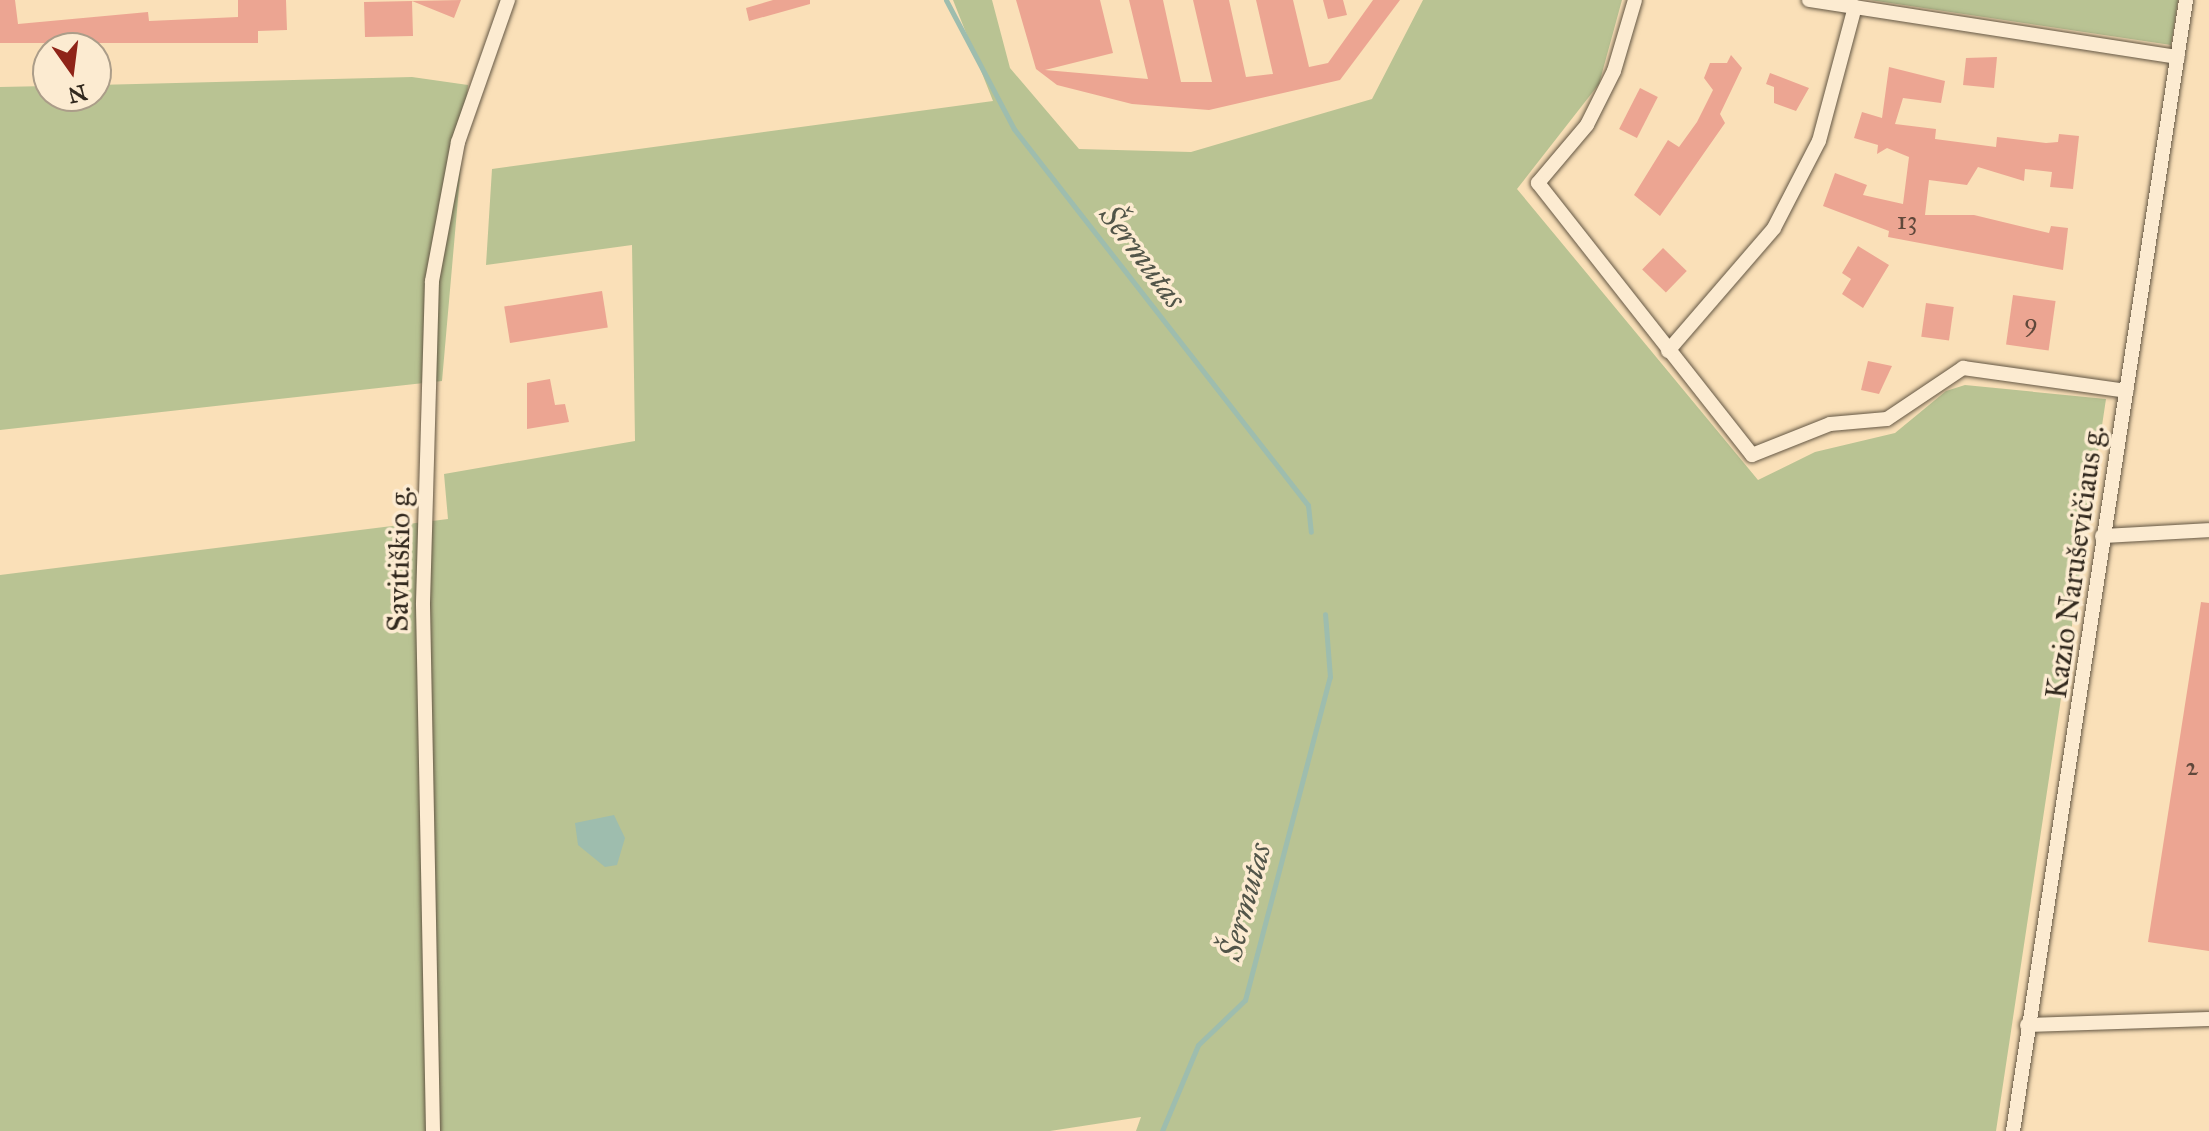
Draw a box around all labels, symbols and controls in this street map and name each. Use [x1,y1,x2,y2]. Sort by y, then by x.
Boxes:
north arrow [32,32,112,112]
text: N [65,78,90,109]
water label: Šermutas [1091,198,1193,316]
house number: 13 [1897,205,1917,237]
house number: 9 [2024,307,2038,339]
street label: Kazio Naruševičiaus g. [2038,423,2112,701]
street label: Savitiškio g. [380,486,418,632]
house number: 2 [2186,751,2198,783]
water label: Šermutas [1212,839,1280,965]

